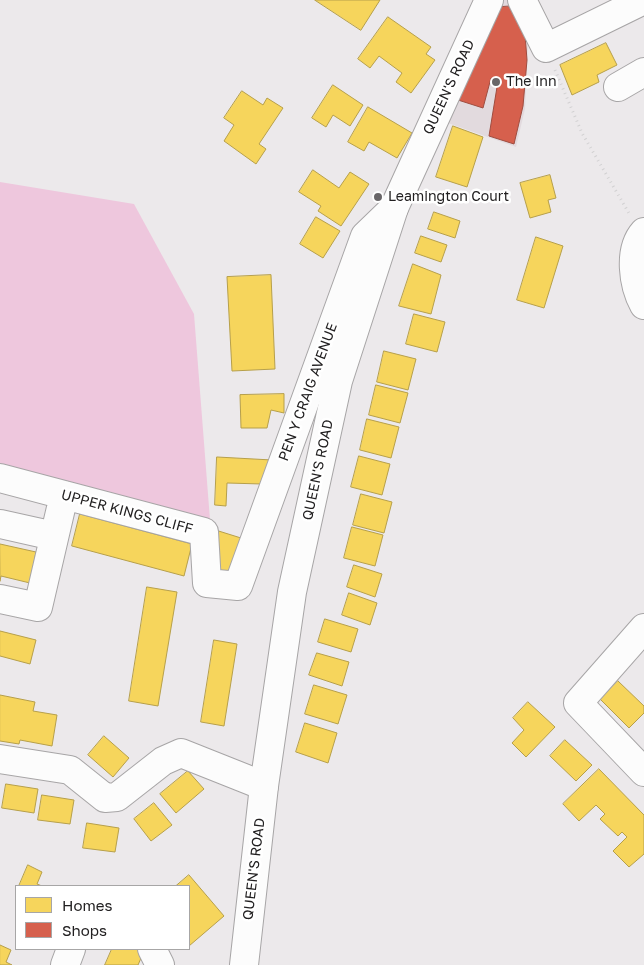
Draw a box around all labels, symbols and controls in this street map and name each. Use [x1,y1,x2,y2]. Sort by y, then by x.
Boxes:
street label: QUEEN'S ROAD [420,37,478,137]
place label: The Inn [506,74,557,90]
marker: The Inn [490,76,502,88]
place label: Leamington Court [388,189,509,205]
marker: Leamington Court [372,191,384,203]
street label: PEN Y CRAIG AVENUE [275,321,341,463]
street label: QUEEN'S ROAD [299,418,337,522]
street label: UPPER KINGS CLIFF [59,486,195,538]
street label: QUEEN'S ROAD [239,817,269,921]
legend [15,885,190,950]
text: Homes [62,896,112,914]
text: Shops [62,921,107,939]

